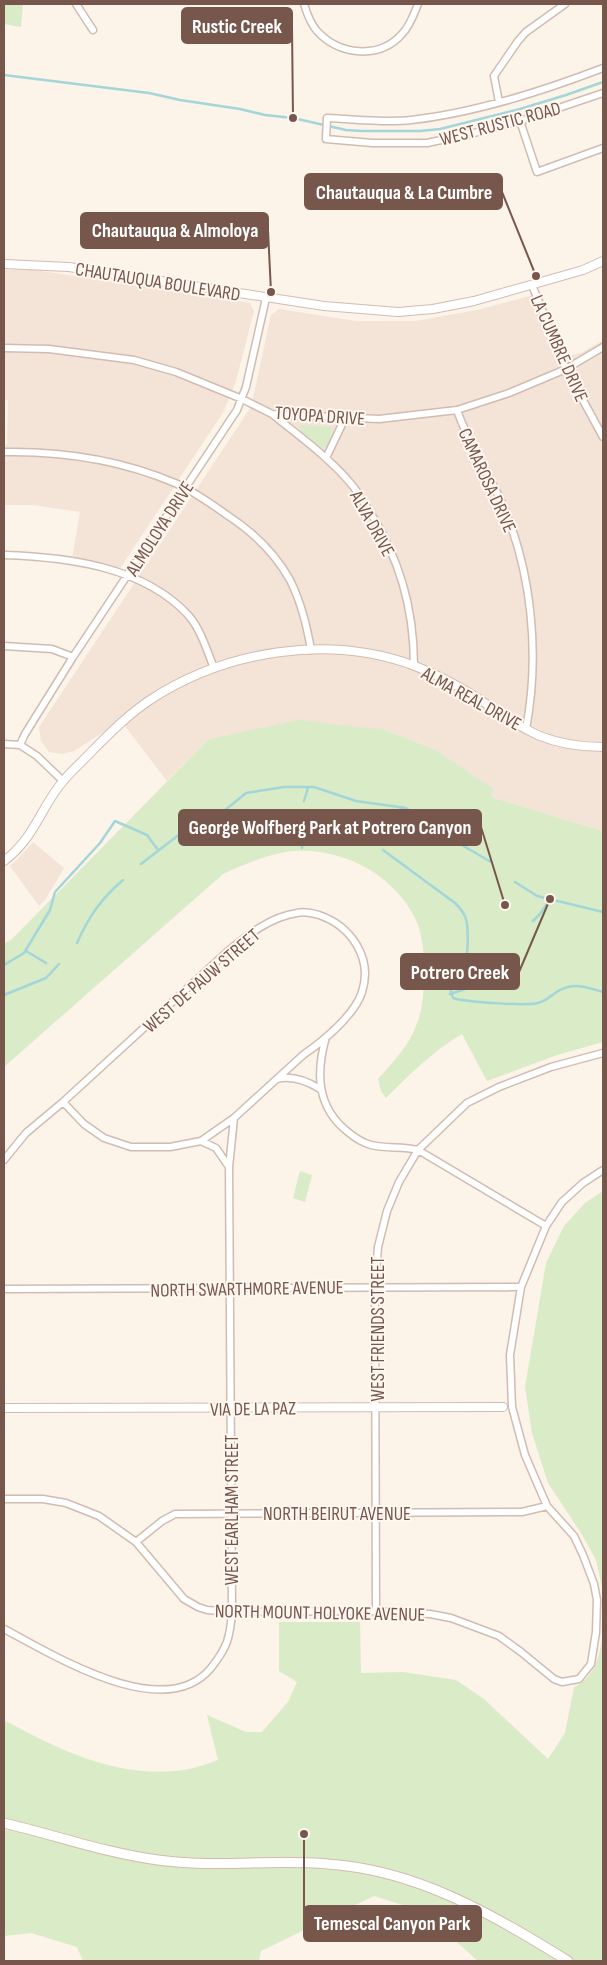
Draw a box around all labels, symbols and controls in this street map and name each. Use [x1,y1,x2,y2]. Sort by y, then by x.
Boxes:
callout: Rustic Creek [182,8,292,43]
text: Rustic Creek [192,15,283,39]
street label: WEST RUSTIC ROAD [437,97,563,152]
callout: Chautauqua & La Cumbre [305,174,502,209]
text: Chautauqua & La Cumbre [316,181,492,205]
callout: Chautauqua & Almoloya [81,213,268,248]
text: Chautauqua & Almoloya [92,219,258,243]
street label: CHAUTAUQUA BOULEVARD [74,258,242,307]
street label: LA CUMBRE DRIVE [525,292,592,406]
street label: TOYOPA DRIVE [274,402,366,431]
street label: CAMAROSA DRIVE [452,425,521,536]
street label: ALMOLOYA DRIVE [121,477,199,581]
street label: ALVA DRIVE [344,486,399,561]
street label: ALMA REAL DRIVE [416,662,525,736]
callout: George Wolfberg Park at Potrero Canyon [179,810,481,845]
text: George Wolfberg Park at Potrero Canyon [189,816,471,840]
street label: WEST DE PAUW STREET [139,924,265,1038]
callout: Potrero Creek [401,954,519,989]
text: Potrero Creek [411,961,510,985]
street label: WEST FRIENDS STREET [367,1256,390,1401]
street label: NORTH SWARTHMORE AVENUE [150,1276,344,1303]
street label: VIA DE LA PAZ [210,1397,296,1422]
street label: WEST EARLHAM STREET [221,1434,244,1585]
street label: NORTH BEIRUT AVENUE [263,1503,411,1526]
street label: NORTH MOUNT HOLYOKE AVENUE [215,1600,425,1627]
callout: Temescal Canyon Park [304,1906,481,1941]
text: Temescal Canyon Park [314,1912,471,1936]

